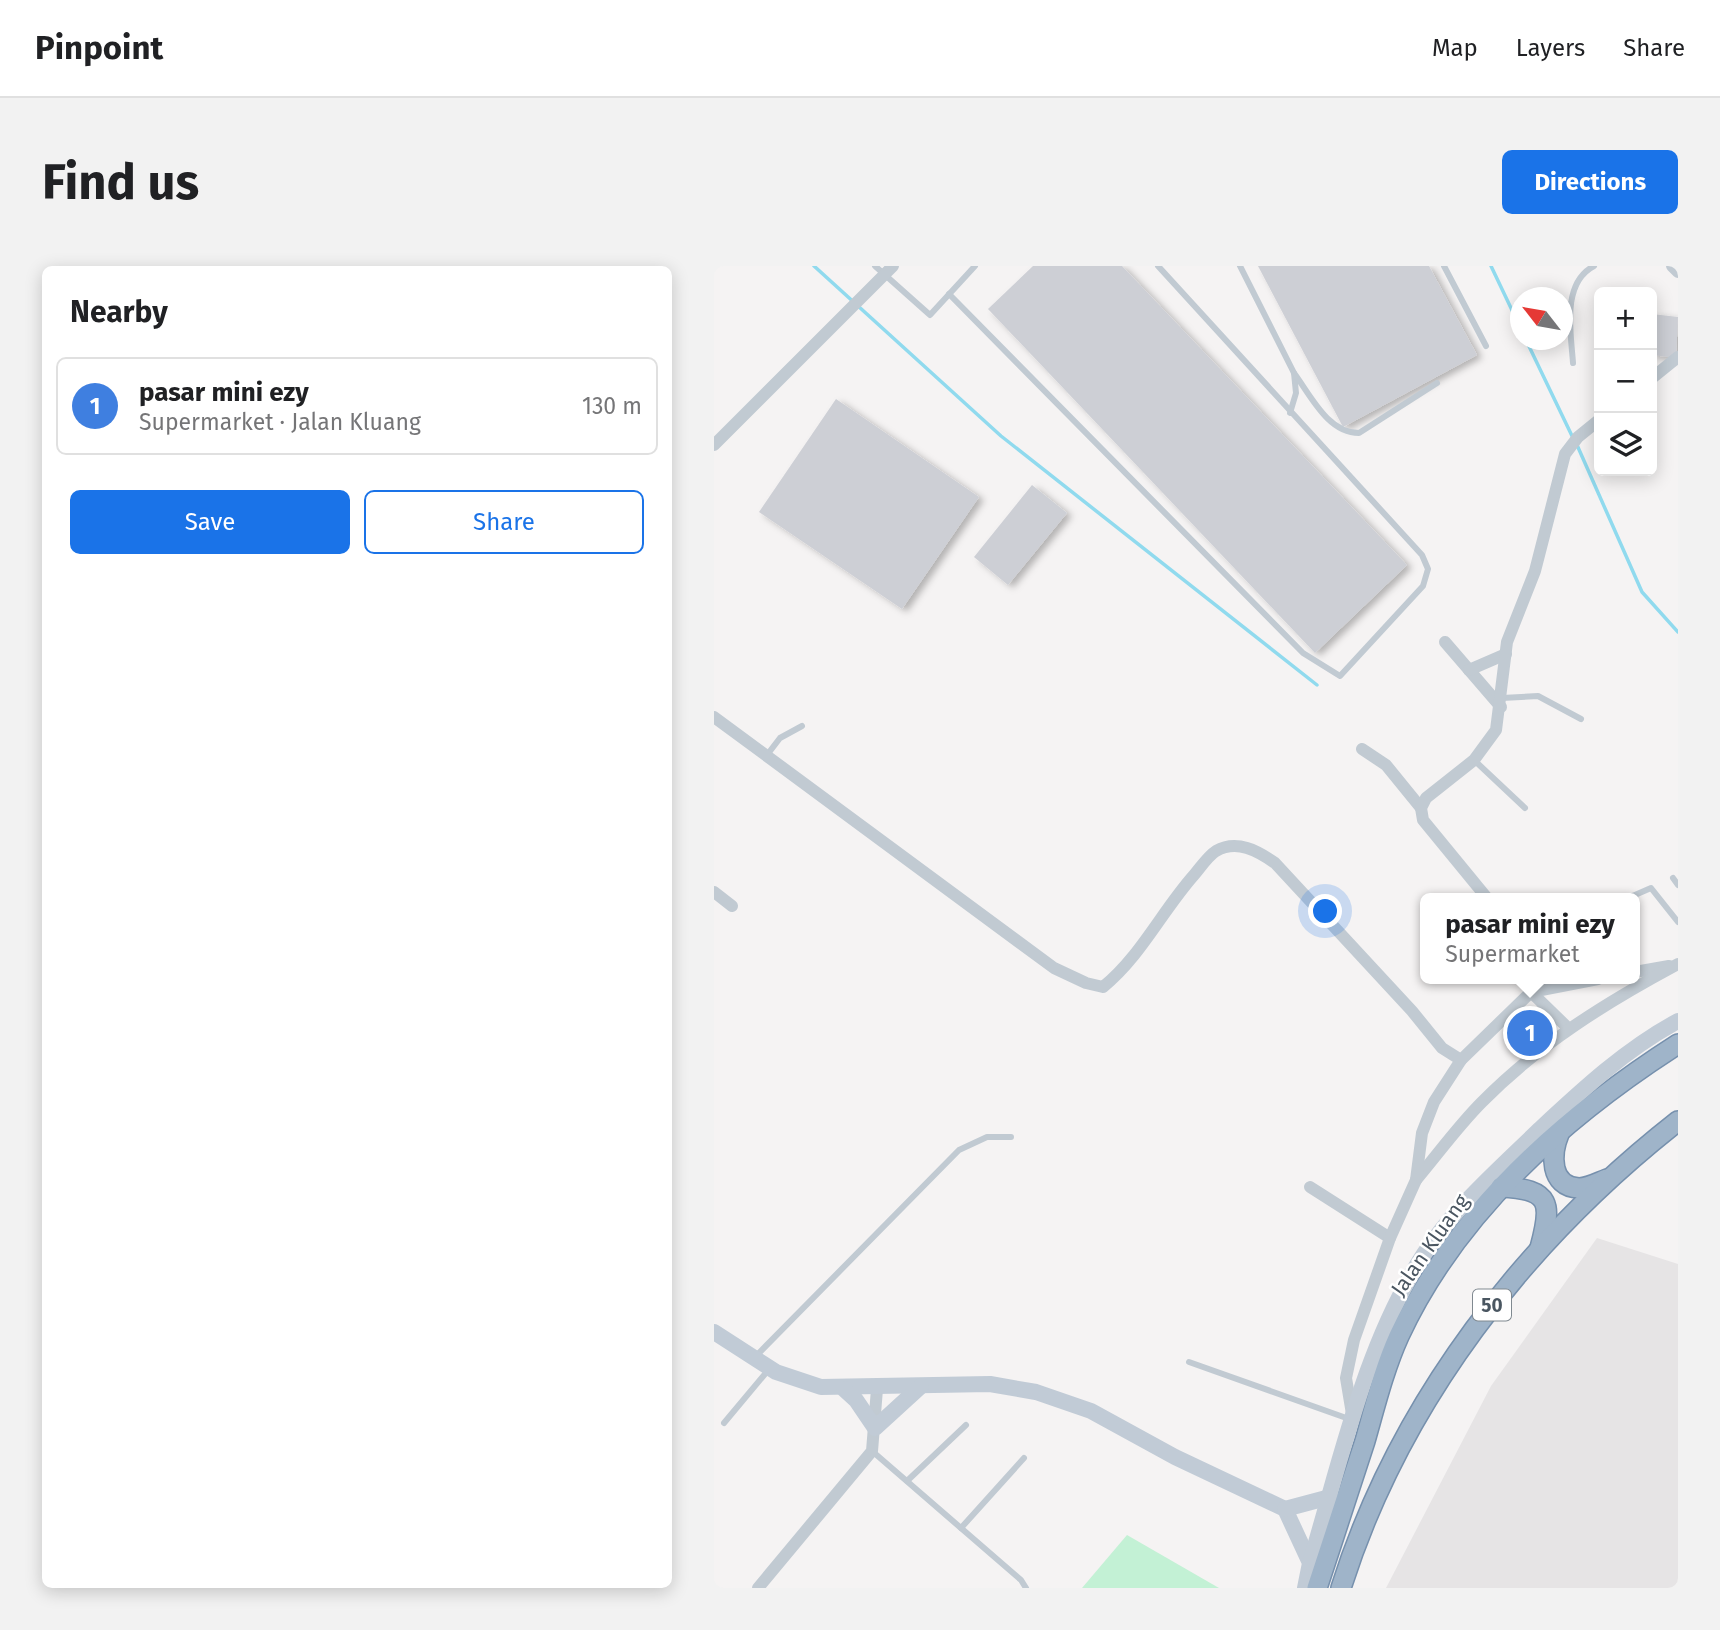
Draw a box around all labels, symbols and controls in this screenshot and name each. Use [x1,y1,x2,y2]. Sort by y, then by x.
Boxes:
text: Pinpoint [35,28,163,68]
text: Map [1432,34,1478,62]
text: Layers [1516,34,1585,62]
text: Share [1623,34,1685,62]
button: Directions [1502,150,1678,214]
text: Find us [42,153,199,212]
north arrow [1510,287,1573,350]
map controls [1594,287,1657,476]
button: + [1594,287,1657,350]
text: Nearby [70,294,168,330]
button: − [1594,350,1657,413]
text: pasar mini ezy [139,377,309,408]
text: 1 [90,392,100,420]
text: 130 m [582,392,642,420]
text: Supermarket · Jalan Kluang [139,408,421,436]
button: layers [1594,413,1657,476]
button: Save [70,490,350,554]
button: Share [364,490,644,554]
popup [1420,893,1640,984]
your location [1308,894,1342,928]
text: pasar mini ezy [1445,909,1615,940]
text: Supermarket [1445,940,1580,968]
pin: 1 [1507,1007,1553,1059]
street label: Jalan Kluang [1385,1189,1475,1301]
road number: 50 [1473,1289,1511,1320]

